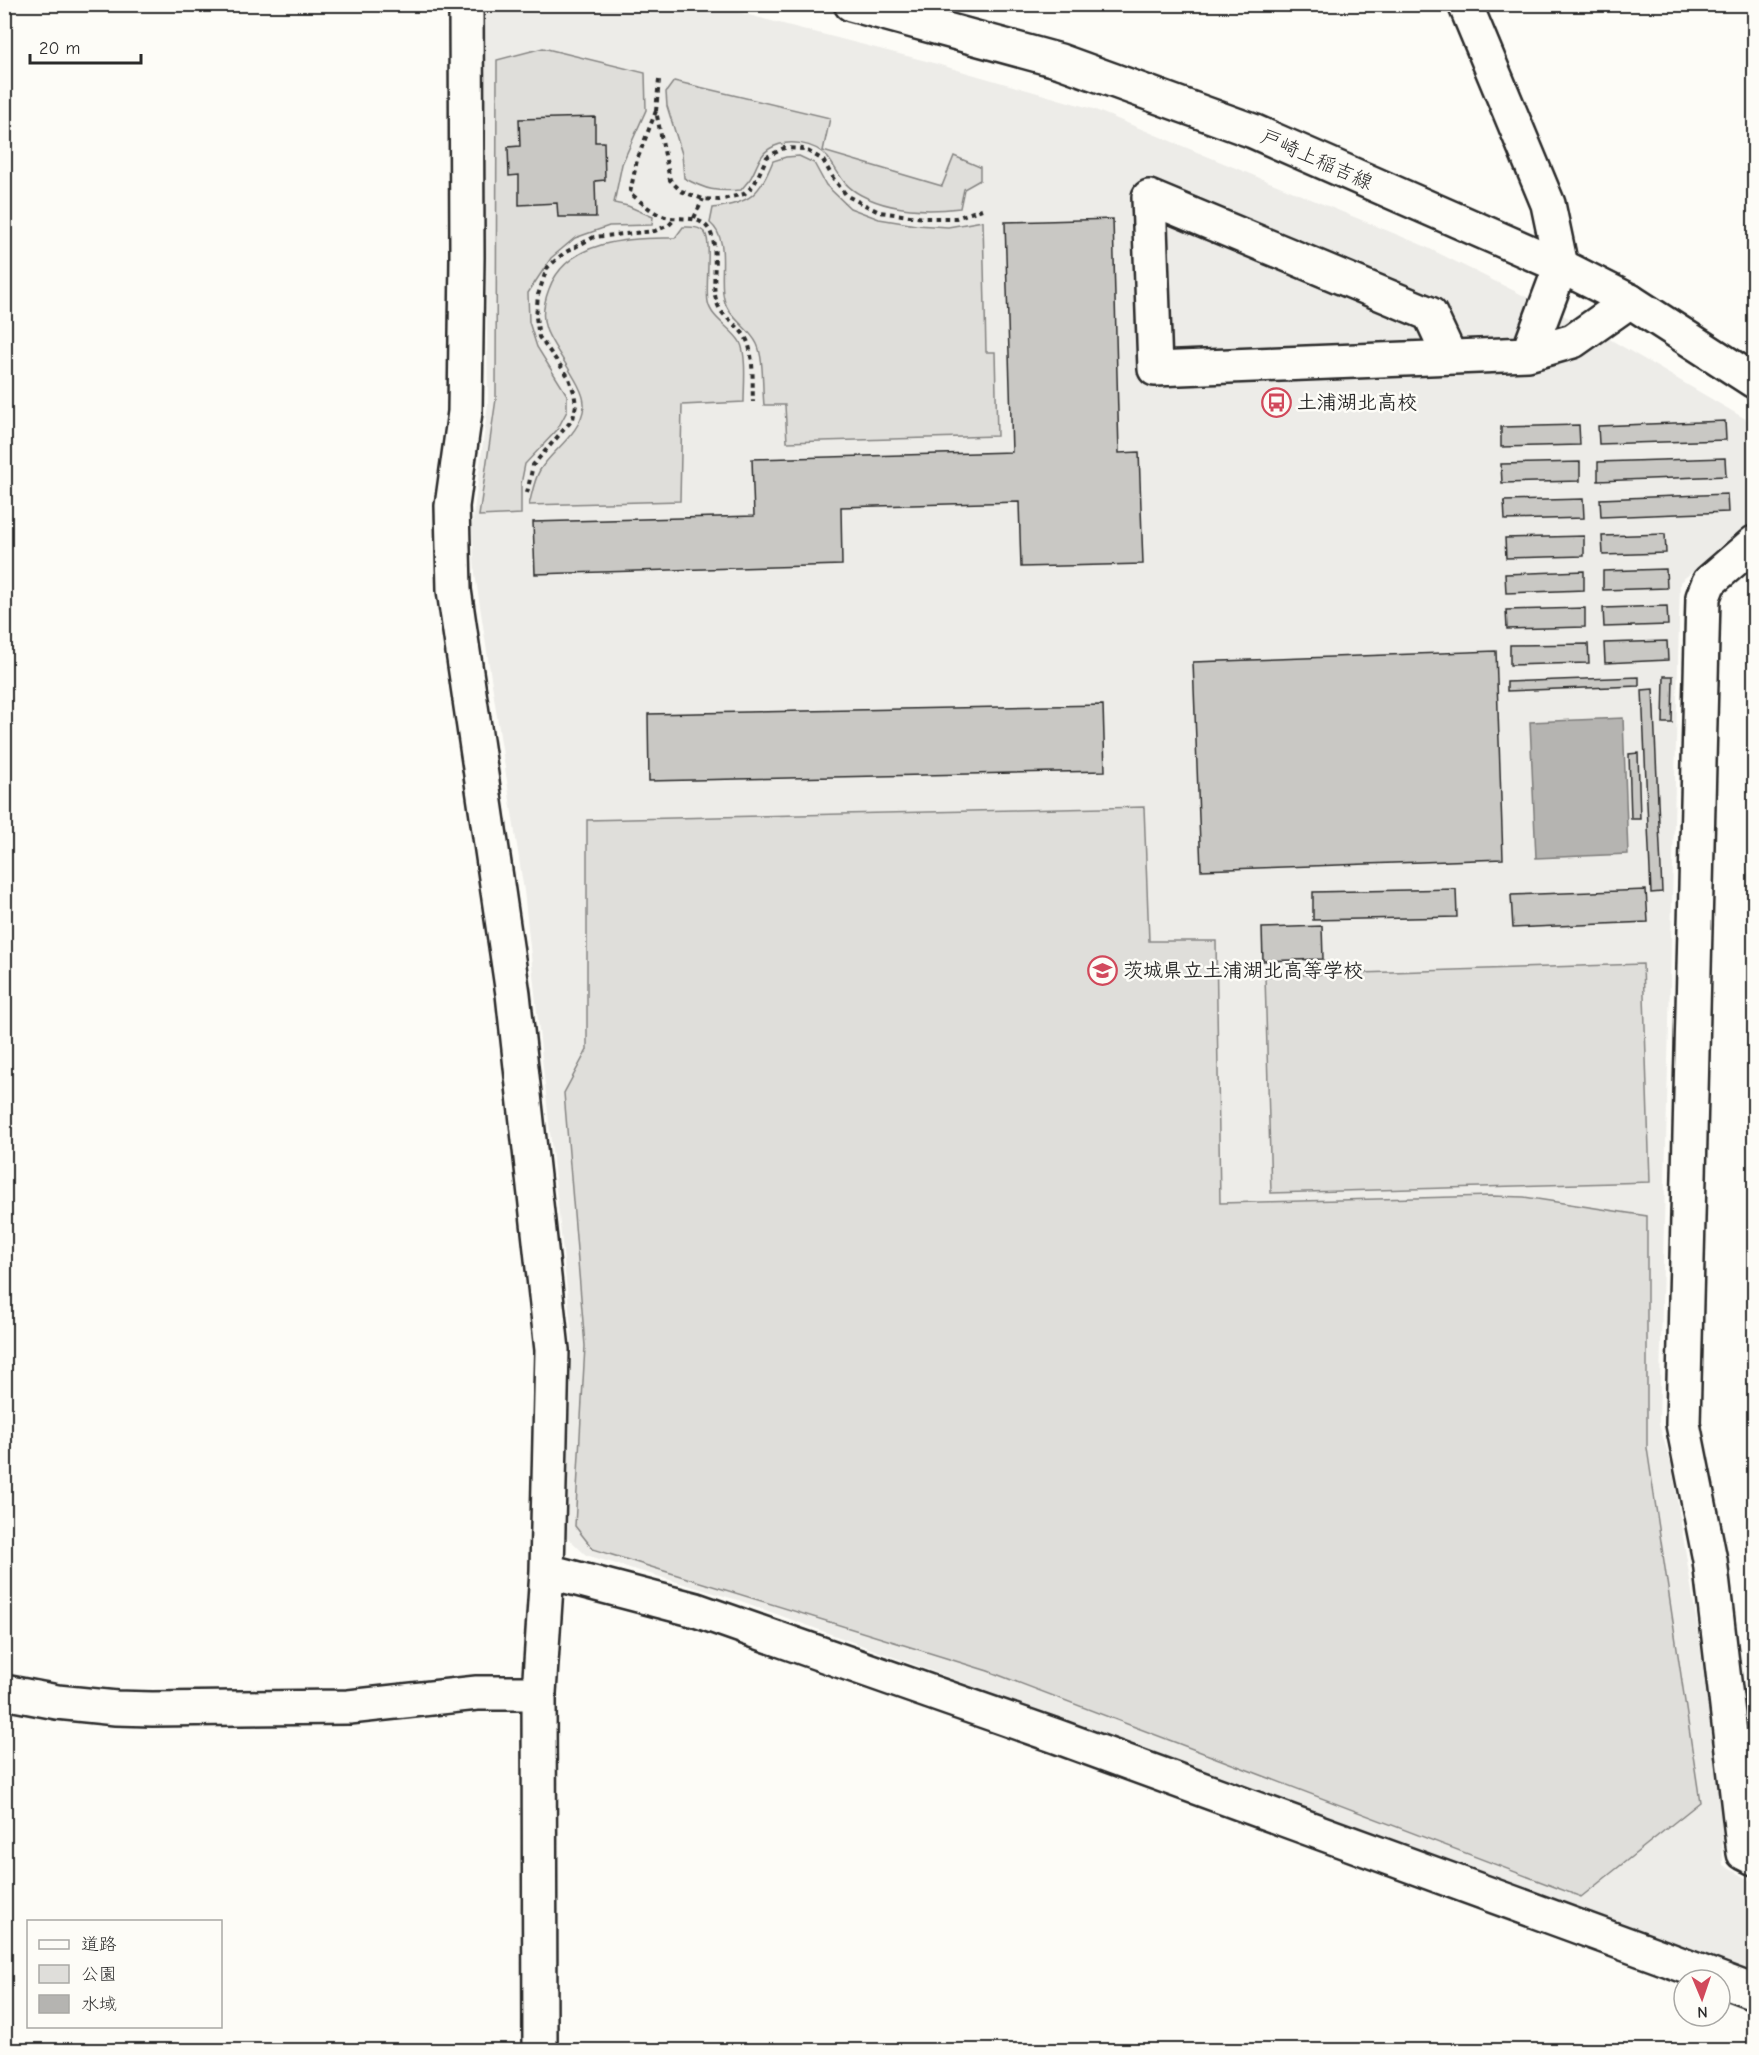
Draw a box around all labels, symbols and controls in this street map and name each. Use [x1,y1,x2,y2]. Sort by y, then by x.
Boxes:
scale bar [30,27,141,65]
text: 20 m [39,38,80,59]
street label: 戸崎上稲吉線 [1257,125,1376,194]
bus stop icon: 土浦湖北高校 [1260,386,1292,418]
place label: 土浦湖北高校 [1297,391,1417,414]
school or university icon: 茨城県立土浦湖北高等学校 [1086,954,1118,986]
place label: 茨城県立土浦湖北高等学校 [1123,959,1363,982]
legend [27,1920,222,2028]
text: 道路 [81,1934,117,1955]
text: 公園 [81,1964,117,1985]
north arrow [1672,1968,1732,2028]
text: 水域 [81,1994,117,2015]
text: N [1697,2003,1708,2021]

